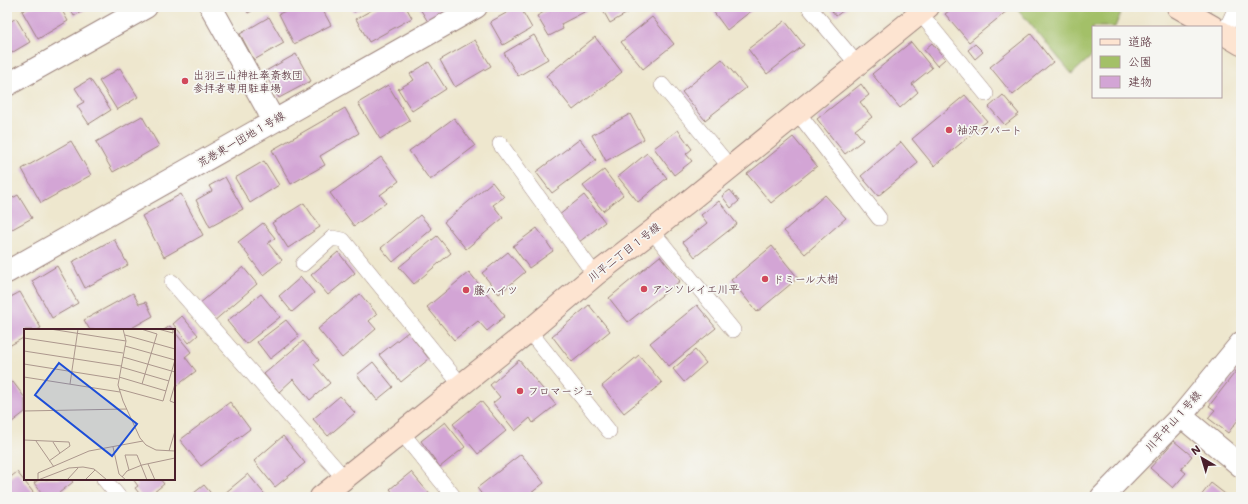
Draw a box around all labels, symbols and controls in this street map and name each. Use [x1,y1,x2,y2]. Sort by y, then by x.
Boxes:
legend [1092,26,1222,98]
text: 道路 [1128,33,1152,49]
text: 公園 [1128,53,1152,69]
place label: 出羽三山神社奉斎教団 参拝者専用駐車場 [193,67,303,95]
text: 建物 [1128,73,1152,89]
marker: 出羽三山神社奉斎教団 参拝者専用駐車場 [180,76,190,86]
street label: 荒巻東一団地１号線 [194,107,287,170]
place label: 袖沢アパート [957,122,1022,137]
marker: 袖沢アパート [944,125,954,135]
street label: 川平二丁目１号線 [584,219,663,285]
place label: ドミール大樹 [773,271,838,286]
marker: ドミール大樹 [760,274,770,284]
place label: アンソレイエ川平 [652,281,740,296]
place label: 藤ハイツ [474,282,518,297]
marker: アンソレイエ川平 [639,284,649,294]
marker: 藤ハイツ [461,285,471,295]
inset map [24,329,175,480]
place label: フロマージュ [528,383,594,398]
marker: フロマージュ [515,386,525,396]
street label: 川平中山１号線 [1141,387,1204,454]
north arrow [1182,438,1222,478]
text: N [1188,441,1203,458]

